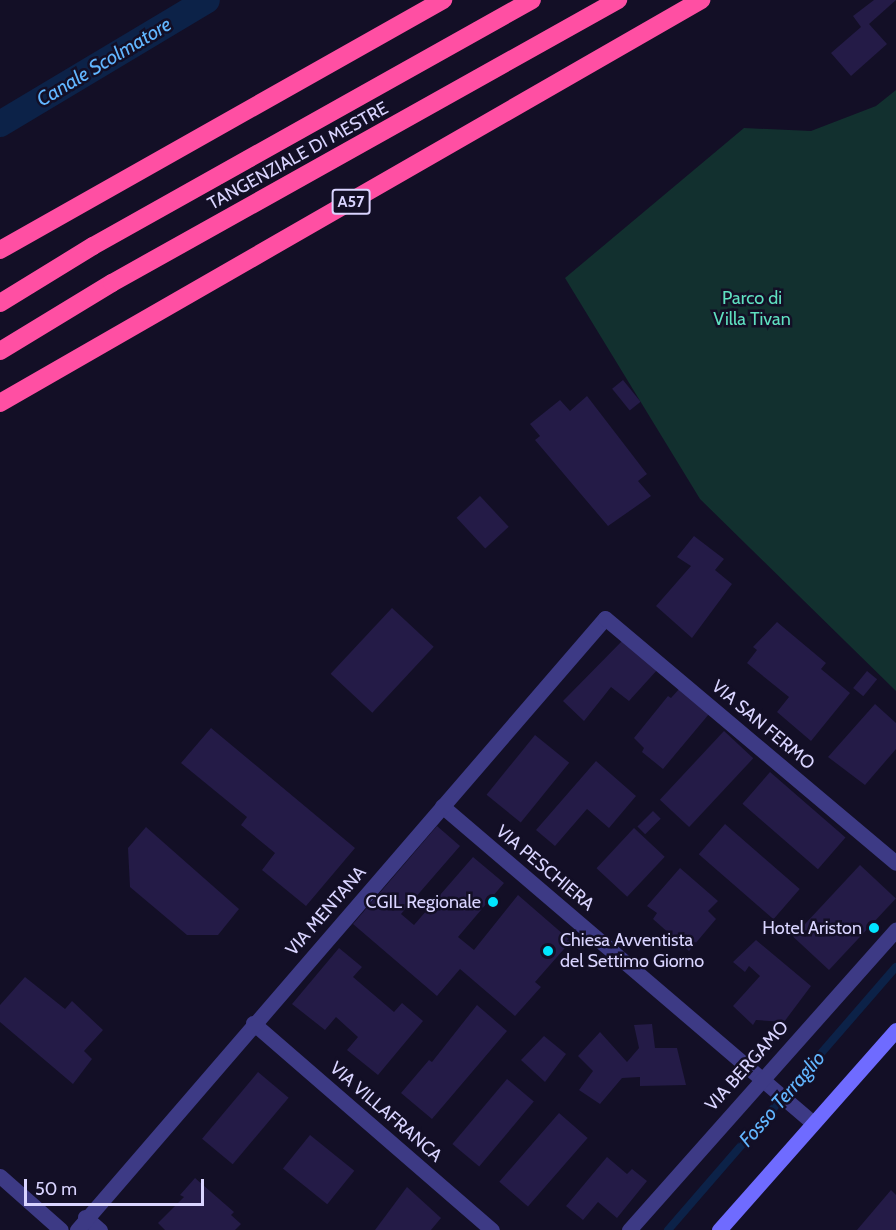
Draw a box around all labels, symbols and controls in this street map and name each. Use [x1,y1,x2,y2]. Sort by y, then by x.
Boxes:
water label: Canale Scolmatore [32,12,176,112]
street label: TANGENZIALE DI MESTRE [204,97,392,215]
road number: A57 [332,189,370,215]
park label: Parco di Villa Tivan [713,288,791,330]
street label: VIA SAN FERMO [707,676,819,774]
street label: VIA PESCHIERA [491,821,599,915]
street label: VIA MENTANA [281,862,371,960]
place label: CGIL Regionale [366,891,481,913]
marker: CGIL Regionale [486,895,500,909]
place label: Hotel Ariston [762,917,862,939]
marker: Hotel Ariston [867,921,881,935]
place label: Chiesa Avventista del Settimo Giorno [560,930,704,972]
marker: Chiesa Avventista del Settimo Giorno [541,944,555,958]
street label: VIA BERGAMO [701,1016,793,1116]
water label: Fosso Terraglio [734,1046,830,1152]
street label: VIA VILLAFRANCA [325,1057,447,1167]
scale bar [27,1167,207,1205]
text: 50 m [35,1178,77,1200]

